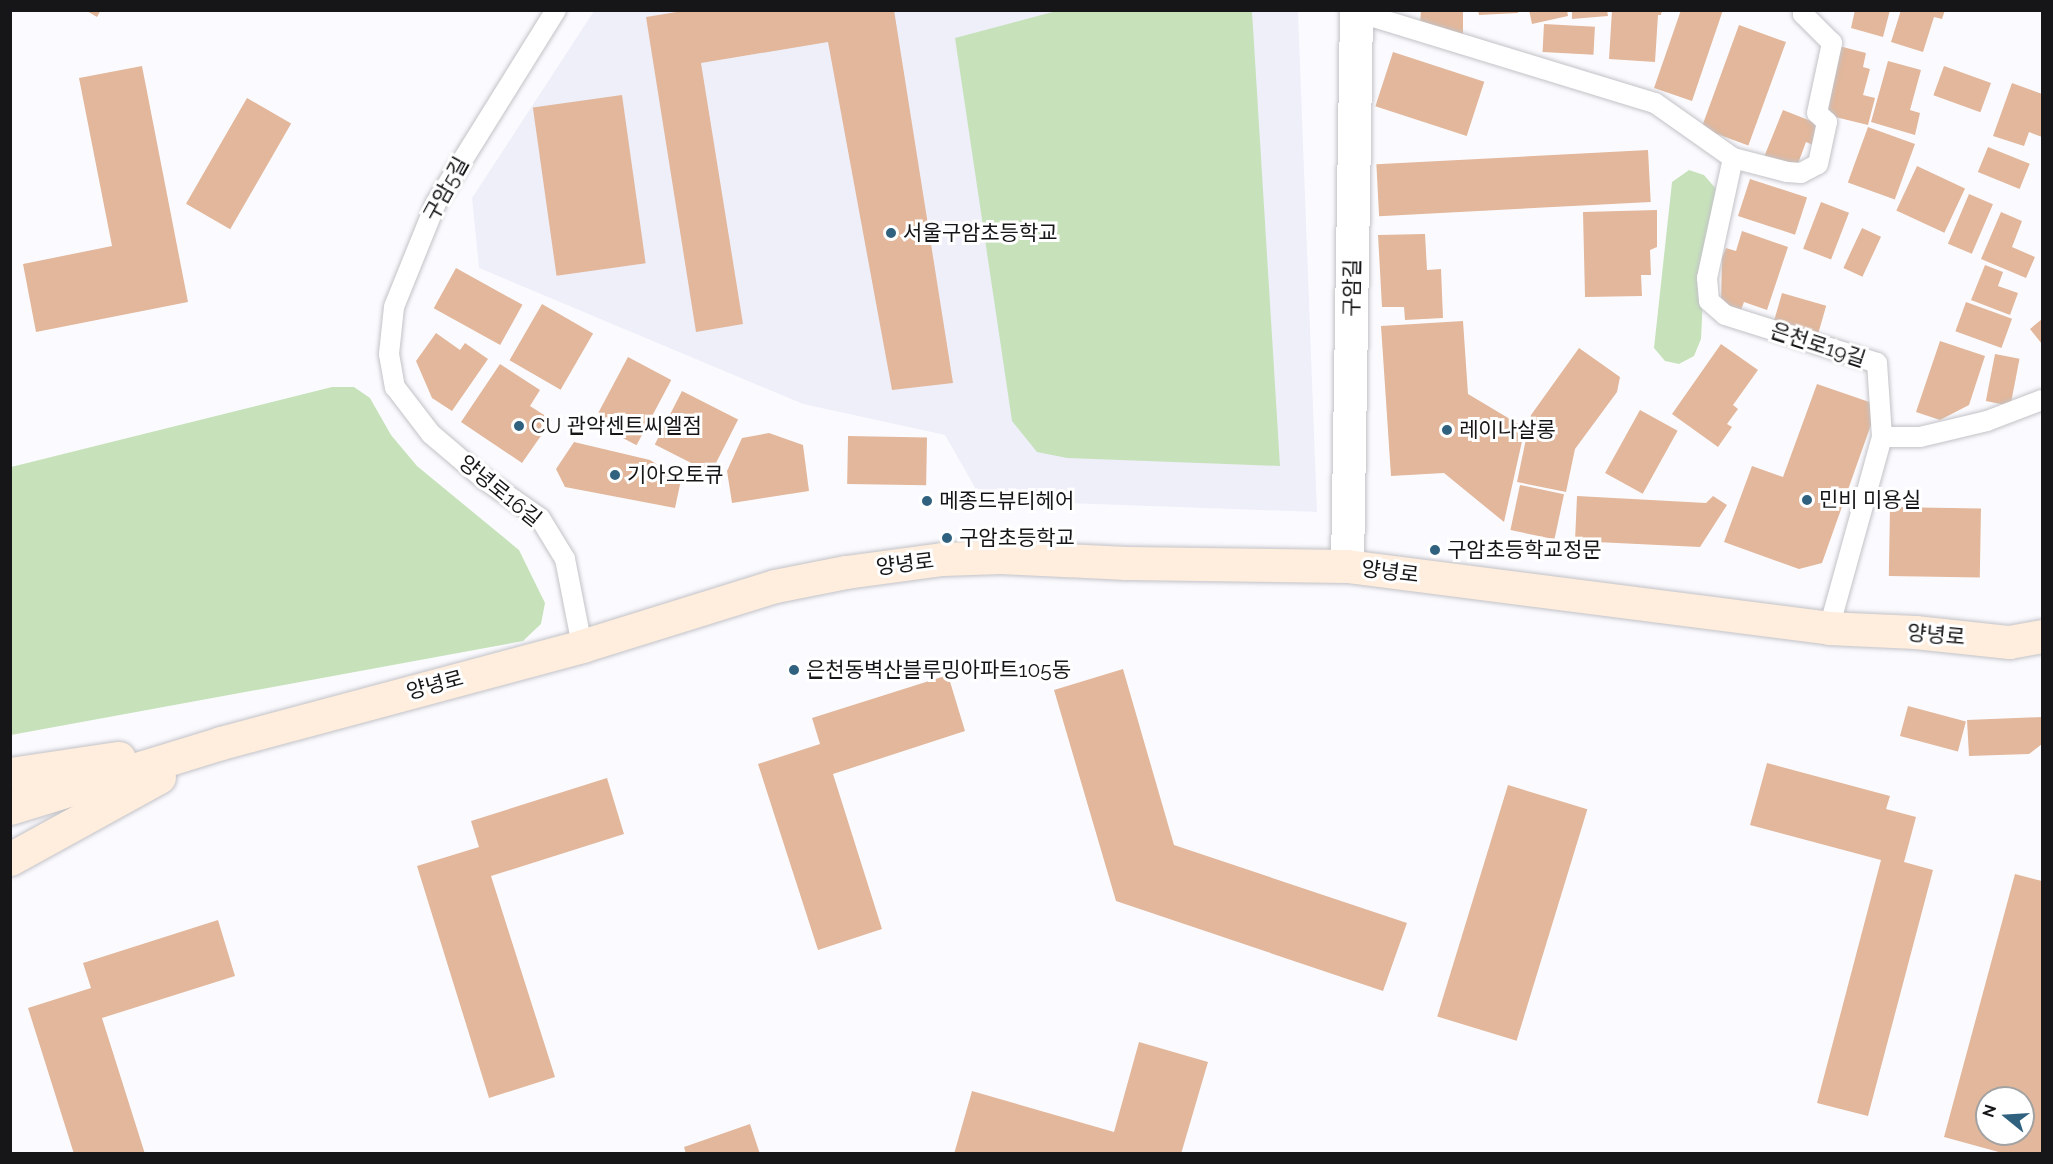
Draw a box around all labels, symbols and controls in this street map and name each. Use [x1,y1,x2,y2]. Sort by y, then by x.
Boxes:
street label: 구암5길 [418,153,474,225]
place label: 서울구암초등학교 [903,220,1058,246]
marker: 서울구암초등학교 [884,226,898,240]
street label: 구암길 [1339,259,1365,317]
street label: 은천로19길 [1767,318,1869,372]
place label: CU 관악센트씨엘점 [531,413,702,439]
place label: 레이나살롱 [1459,417,1556,443]
marker: CU 관악센트씨엘점 [512,419,526,433]
marker: 레이나살롱 [1440,423,1454,437]
street label: 양녕로16길 [454,450,546,532]
place label: 기아오토큐 [627,462,724,488]
marker: 기아오토큐 [608,468,622,482]
place label: 민비 미용실 [1819,487,1921,513]
place label: 메종드뷰티헤어 [939,488,1074,514]
marker: 민비 미용실 [1800,493,1814,507]
marker: 메종드뷰티헤어 [920,494,934,508]
place label: 구암초등학교 [959,525,1075,551]
marker: 구암초등학교 [940,531,954,545]
place label: 구암초등학교정문 [1447,537,1602,563]
marker: 구암초등학교정문 [1428,543,1442,557]
street label: 양녕로 [875,548,935,580]
street label: 양녕로 [1360,556,1420,588]
street label: 양녕로 [1906,620,1966,650]
place label: 은천동벽산블루밍아파트105동 [806,657,1071,683]
marker: 은천동벽산블루밍아파트105동 [787,663,801,677]
street label: 양녕로 [404,665,466,705]
north arrow [1975,1086,2035,1146]
text: N [1978,1102,2000,1120]

